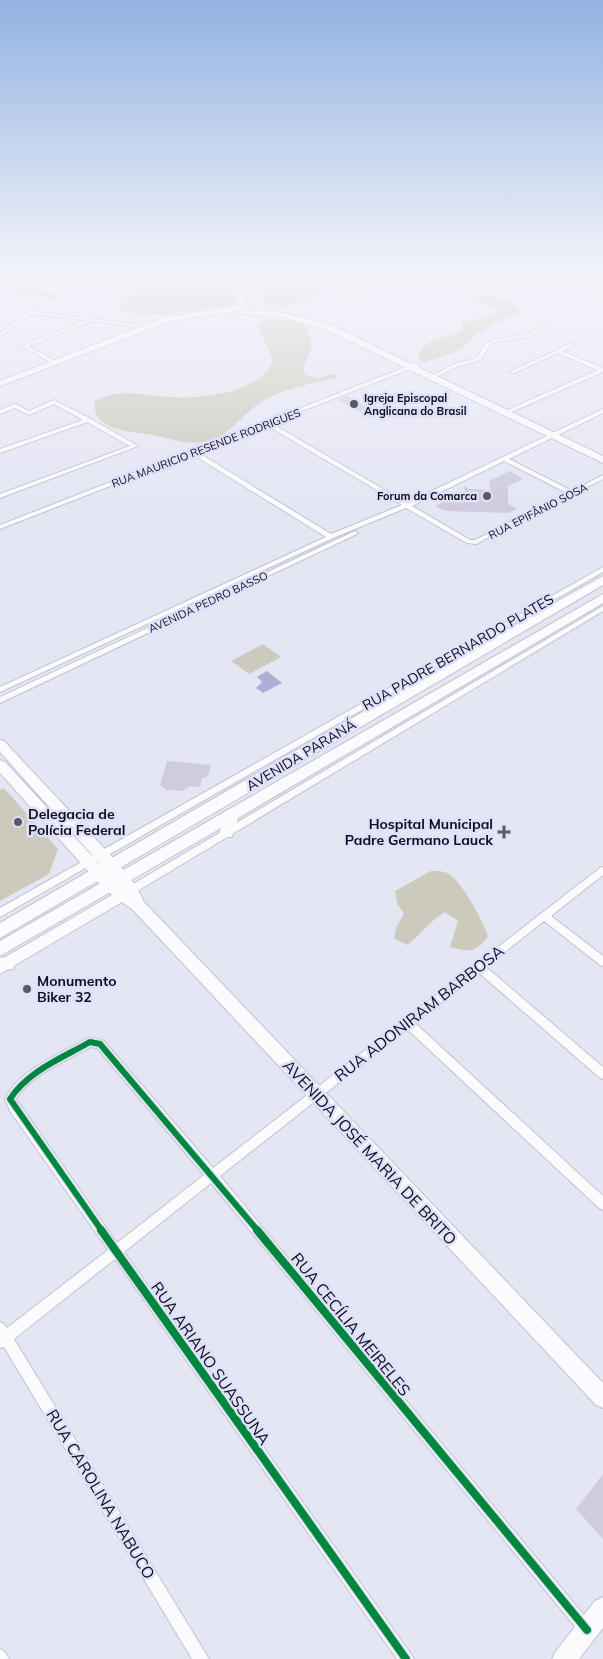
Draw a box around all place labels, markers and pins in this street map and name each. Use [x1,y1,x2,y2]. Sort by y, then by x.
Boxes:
place label: Igreja Episcopal Anglicana do Brasil [364,391,467,418]
marker: Igreja Episcopal Anglicana do Brasil [348,398,360,410]
place label: Forum da Comarca [377,489,477,503]
marker: Forum da Comarca [481,490,493,502]
place label: Delegacia de Polícia Federal [28,805,125,839]
place label: Hospital Municipal Padre Germano Lauck [345,815,493,849]
marker: Delegacia de Polícia Federal [12,816,24,828]
marker: Hospital Municipal Padre Germano Lauck [497,825,511,839]
place label: Monumento Biker 32 [37,972,116,1006]
marker: Monumento Biker 32 [21,983,33,995]

